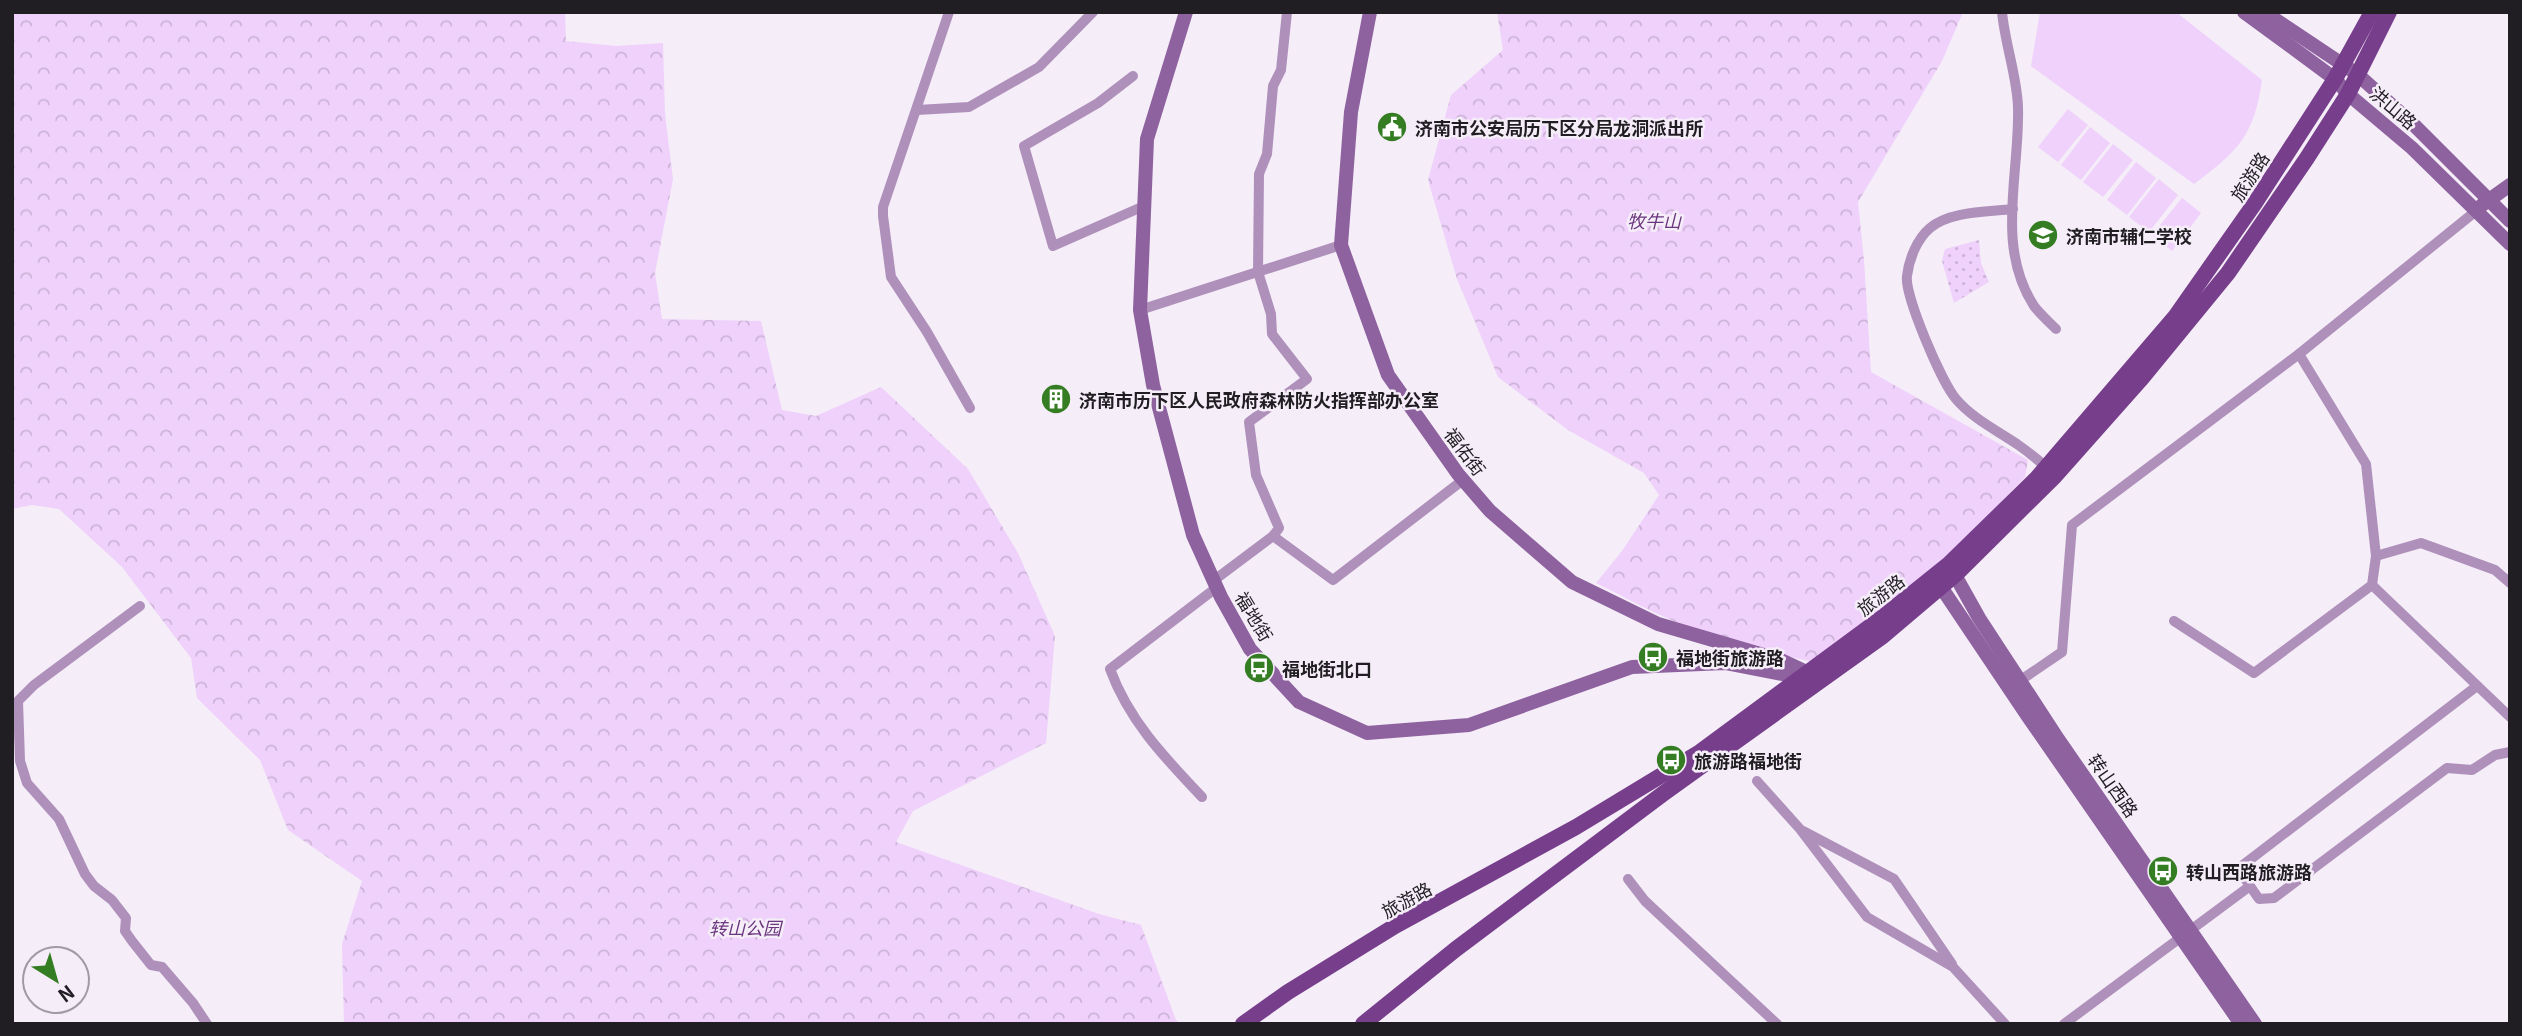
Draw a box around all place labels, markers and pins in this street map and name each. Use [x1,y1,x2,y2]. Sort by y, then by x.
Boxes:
public building icon: 济南市公安局历下区分局龙洞派出所 [1375,110,1409,144]
place label: 济南市公安局历下区分局龙洞派出所 [1415,114,1703,140]
school or university icon: 济南市辅仁学校 [2026,218,2060,252]
place label: 济南市辅仁学校 [2066,222,2192,248]
building icon: 济南市历下区人民政府森林防火指挥部办公室 [1039,382,1073,416]
place label: 济南市历下区人民政府森林防火指挥部办公室 [1079,386,1439,412]
bus stop icon: 福地街旅游路 [1636,640,1670,674]
place label: 福地街旅游路 [1676,644,1784,670]
bus stop icon: 福地街北口 [1242,651,1276,685]
place label: 福地街北口 [1282,655,1372,681]
bus stop icon: 旅游路福地街 [1654,743,1688,777]
place label: 旅游路福地街 [1694,747,1802,773]
bus stop icon: 转山西路旅游路 [2146,854,2180,888]
place label: 转山西路旅游路 [2186,858,2312,884]

